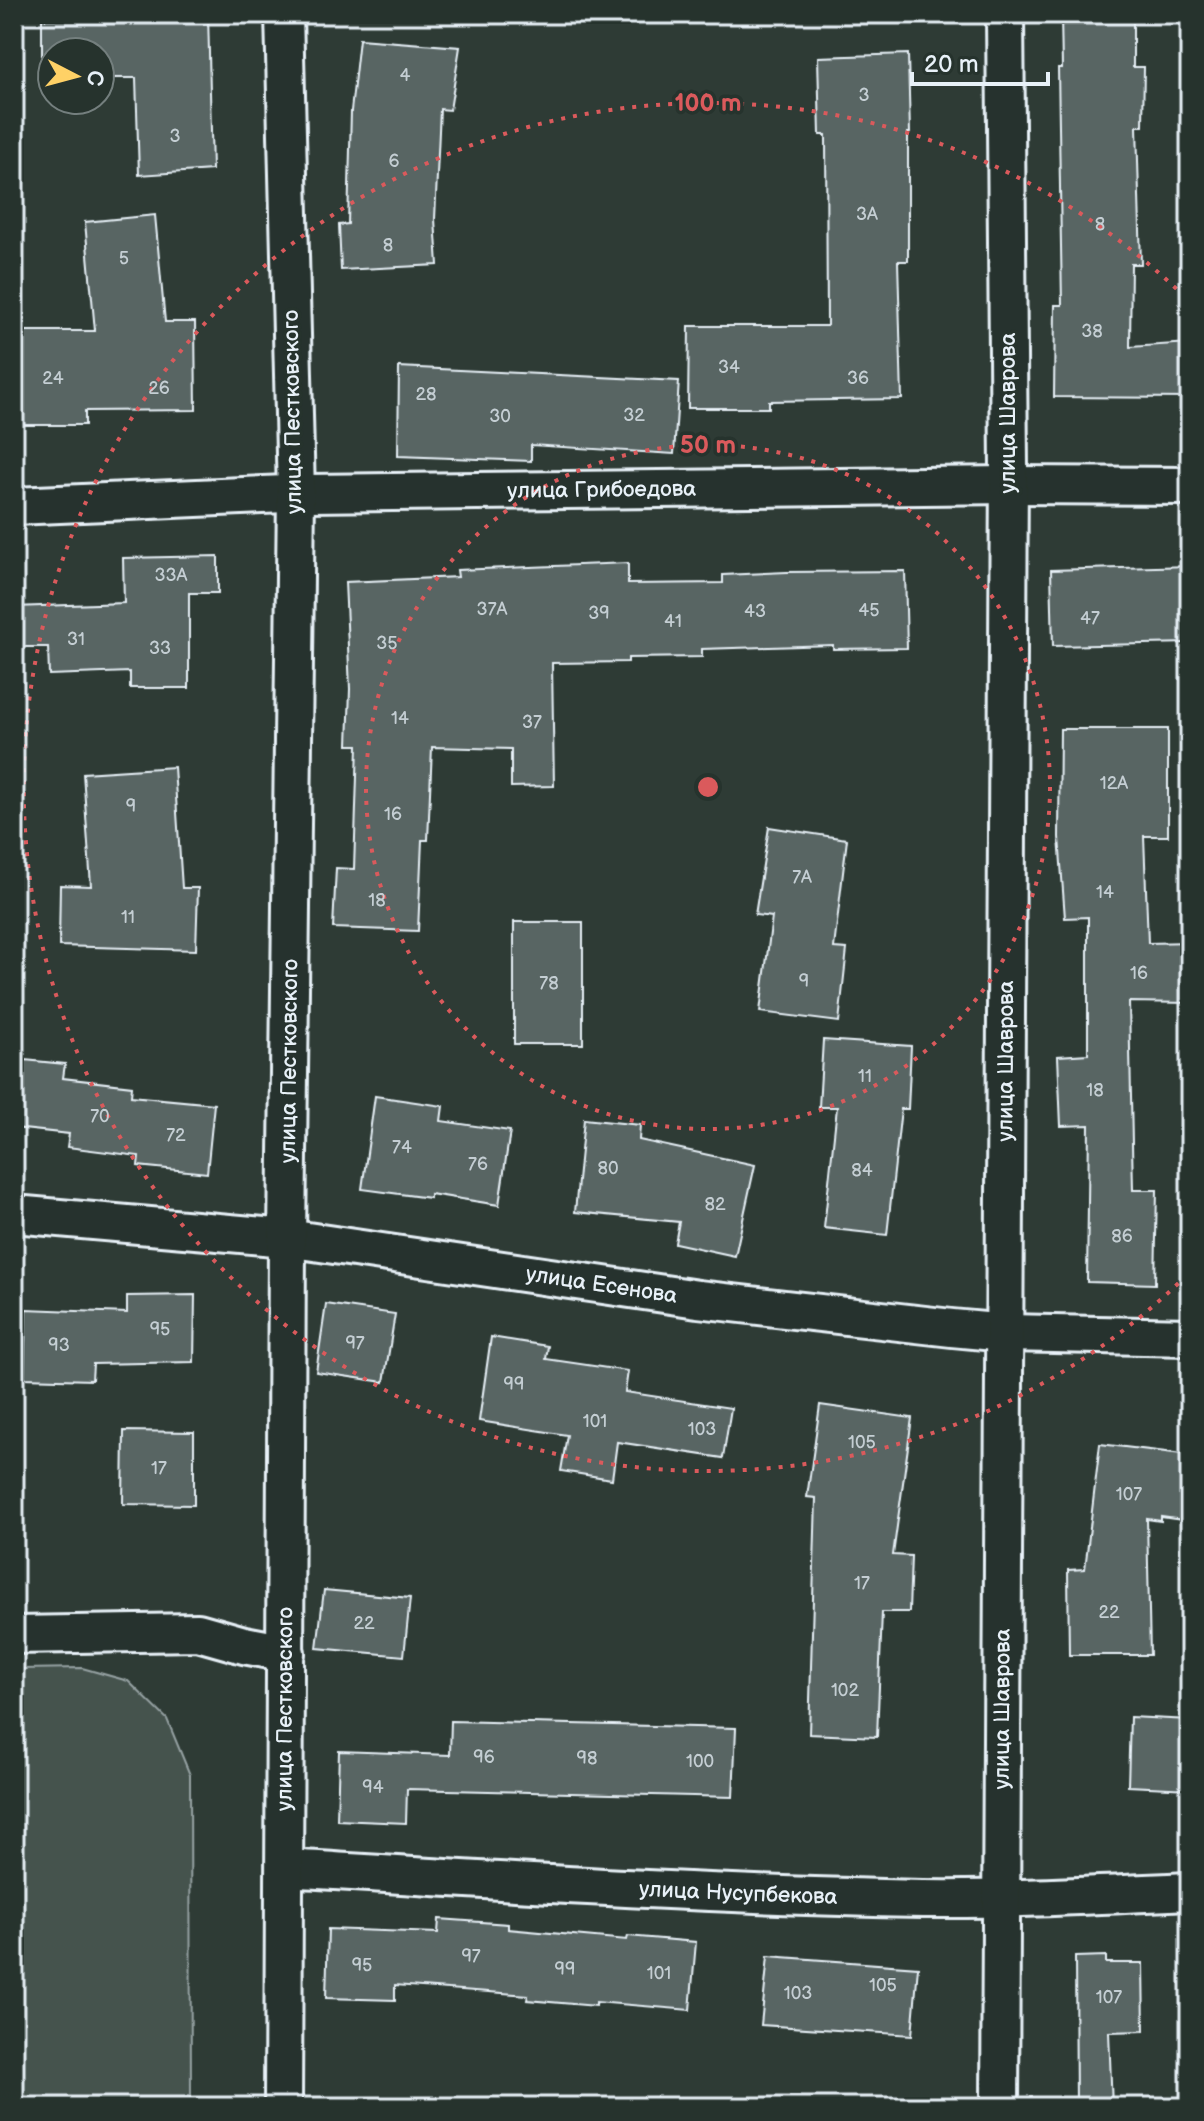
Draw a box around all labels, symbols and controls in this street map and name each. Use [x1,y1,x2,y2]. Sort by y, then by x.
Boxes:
north arrow [36,36,116,116]
scale bar [912,36,1048,86]
text: 20 m [924,50,979,79]
house number: 4 [400,65,411,86]
text: С [80,69,109,87]
house number: 3 [858,85,870,106]
text: 100 m [675,89,741,118]
house number: 3 [169,126,181,147]
house number: 6 [389,151,400,172]
house number: 3А [856,204,878,225]
house number: 8 [1095,214,1105,235]
house number: 8 [383,235,393,256]
house number: 5 [119,248,129,269]
street label: улица Пестковского [278,310,308,514]
house number: 38 [1081,321,1103,342]
street label: улица Шаврова [995,332,1022,494]
house number: 34 [718,357,740,378]
house number: 24 [42,368,64,389]
house number: 36 [847,368,869,389]
house number: 26 [148,378,170,399]
house number: 28 [415,384,437,405]
house number: 32 [623,405,645,426]
house number: 30 [489,406,511,427]
text: 50 m [680,431,736,460]
street label: улица Грибоедова [507,475,696,504]
house number: 33А [154,565,188,586]
house number: 37А [477,599,507,620]
house number: 45 [858,600,880,621]
house number: 43 [744,601,766,622]
house number: 39 [588,603,610,624]
house number: 47 [1080,608,1100,629]
house number: 41 [664,611,682,632]
house number: 31 [67,629,85,650]
house number: 35 [376,633,398,654]
house number: 33 [149,638,171,659]
house number: 14 [391,708,409,729]
house number: 37 [522,712,542,733]
centre of rings [694,773,722,801]
house number: 12А [1100,773,1128,794]
house number: 9 [126,796,136,817]
house number: 16 [384,804,402,825]
house number: 7А [792,867,812,888]
house number: 14 [1096,882,1114,903]
house number: 18 [368,890,386,911]
house number: 11 [121,907,135,928]
street label: улица Пестковского [274,959,304,1163]
house number: 16 [1130,963,1148,984]
house number: 9 [799,971,809,992]
house number: 78 [539,973,559,994]
street label: улица Шаврова [992,980,1020,1142]
house number: 11 [858,1066,872,1087]
house number: 18 [1086,1080,1104,1101]
house number: 70 [90,1106,110,1127]
house number: 72 [166,1125,186,1146]
house number: 74 [392,1137,412,1158]
house number: 76 [468,1154,488,1175]
house number: 80 [597,1158,619,1179]
house number: 84 [851,1160,873,1181]
house number: 82 [704,1194,726,1215]
house number: 86 [1111,1226,1133,1247]
street label: улица Есенова [524,1260,679,1309]
house number: 95 [150,1319,170,1340]
house number: 97 [345,1333,365,1354]
house number: 93 [48,1335,70,1356]
house number: 99 [504,1374,524,1395]
house number: 101 [583,1411,607,1432]
house number: 103 [688,1419,716,1440]
house number: 105 [848,1432,876,1453]
house number: 17 [151,1458,167,1479]
house number: 107 [1116,1484,1142,1505]
house number: 17 [854,1573,870,1594]
house number: 22 [1098,1602,1120,1623]
street label: улица Пестковского [271,1607,299,1811]
house number: 22 [353,1613,375,1634]
street label: улица Шаврова [988,1628,1016,1790]
house number: 102 [831,1680,859,1701]
house number: 96 [473,1747,495,1768]
house number: 98 [577,1748,597,1769]
house number: 100 [686,1751,714,1772]
house number: 94 [362,1777,384,1798]
street label: улица Нусупбекова [638,1875,838,1910]
house number: 97 [461,1946,481,1967]
house number: 95 [352,1955,372,1976]
house number: 99 [555,1959,575,1980]
house number: 101 [647,1963,671,1984]
house number: 105 [869,1975,897,1996]
house number: 103 [784,1983,812,2004]
house number: 107 [1096,1987,1122,2008]

